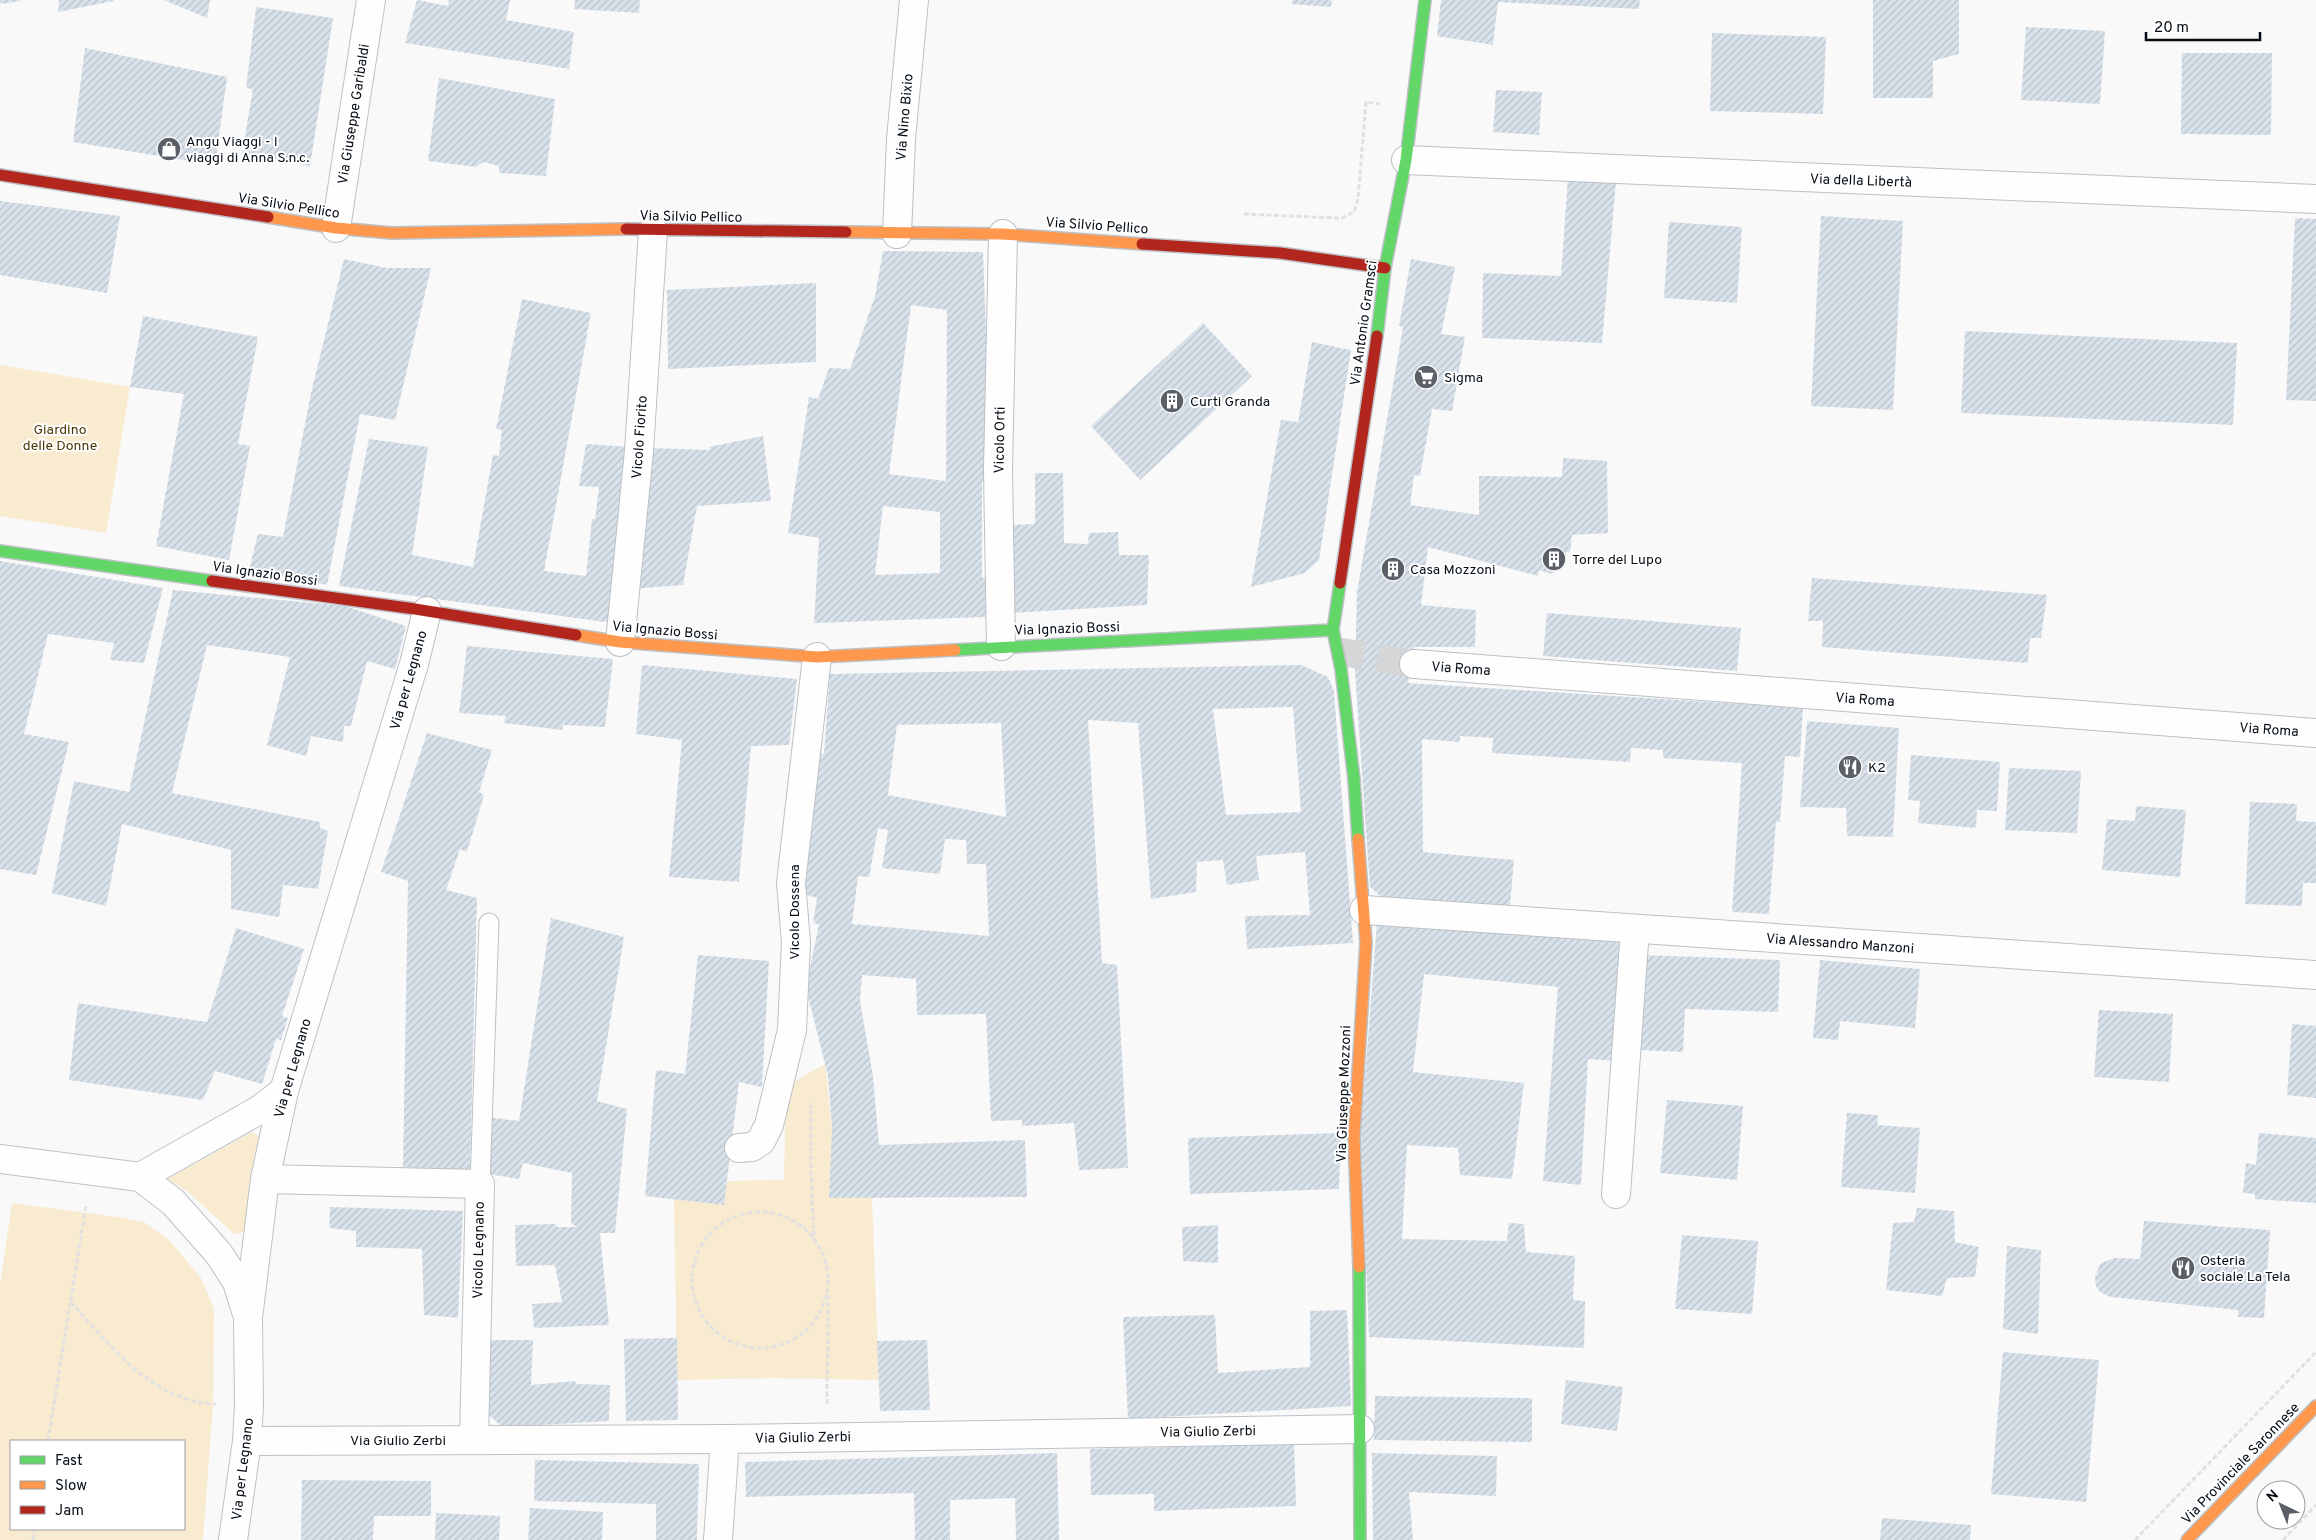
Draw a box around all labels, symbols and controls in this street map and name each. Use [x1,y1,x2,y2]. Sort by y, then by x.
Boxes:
scale bar [2146,10,2260,42]
text: 20 m [2154,19,2189,38]
street label: Via Giuseppe Garibaldi [335,43,374,186]
street label: Via Nino Bixio [893,73,918,161]
place label: Angu Viaggi - I viaggi di Anna S.n.c. [186,134,309,167]
shop icon: Angu Viaggi - I viaggi di Anna S.n.c. [156,136,182,162]
street label: Via della Libertà [1810,171,1912,192]
street label: Via Silvio Pellico [237,190,341,223]
street label: Via Silvio Pellico [639,208,743,227]
street label: Via Silvio Pellico [1045,214,1149,239]
street label: Via Antonio Gramsci [1347,259,1382,387]
supermarket icon: Sigma [1413,364,1439,390]
place label: Sigma [1444,370,1483,387]
building icon: Curti Granda [1159,388,1185,414]
place label: Curti Granda [1190,394,1270,411]
street label: Vicolo Fiorito [629,395,652,479]
street label: Vicolo Orti [991,406,1010,474]
park label: Giardino delle Donne [23,422,97,455]
building icon: Torre del Lupo [1541,546,1567,572]
place label: Torre del Lupo [1572,552,1662,569]
building icon: Casa Mozzoni [1380,556,1406,582]
street label: Via Ignazio Bossi [211,559,318,590]
place label: Casa Mozzoni [1410,562,1496,579]
street label: Via Ignazio Bossi [611,618,718,645]
street label: Via Ignazio Bossi [1014,619,1120,640]
street label: Via per Legnano [387,628,432,732]
street label: Via Roma [1431,659,1491,680]
street label: Via Roma [1835,690,1895,711]
street label: Via Roma [2239,720,2299,741]
restaurant icon: K2 [1837,754,1863,780]
place label: K2 [1868,760,1886,777]
street label: Vicolo Dossena [787,864,804,960]
street label: Via Alessandro Manzoni [1765,931,1915,958]
street label: Via per Legnano [271,1016,316,1120]
street label: Via Giuseppe Mozzoni [1334,1025,1355,1163]
street label: Vicolo Legnano [470,1201,489,1299]
place label: Osteria sociale La Tela [2200,1253,2290,1286]
restaurant icon: Osteria sociale La Tela [2170,1255,2196,1281]
street label: Via Provinciale Saronnese [2179,1400,2304,1528]
street label: Via per Legnano [229,1417,258,1521]
street label: Via Giulio Zerbi [1160,1423,1256,1442]
street label: Via Giulio Zerbi [755,1429,851,1448]
street label: Via Giulio Zerbi [350,1433,446,1450]
legend [10,1440,185,1530]
text: Fast [55,1452,83,1471]
text: Slow [55,1477,87,1496]
north arrow [2256,1480,2306,1530]
text: N [2264,1487,2283,1506]
text: Jam [55,1502,84,1521]

